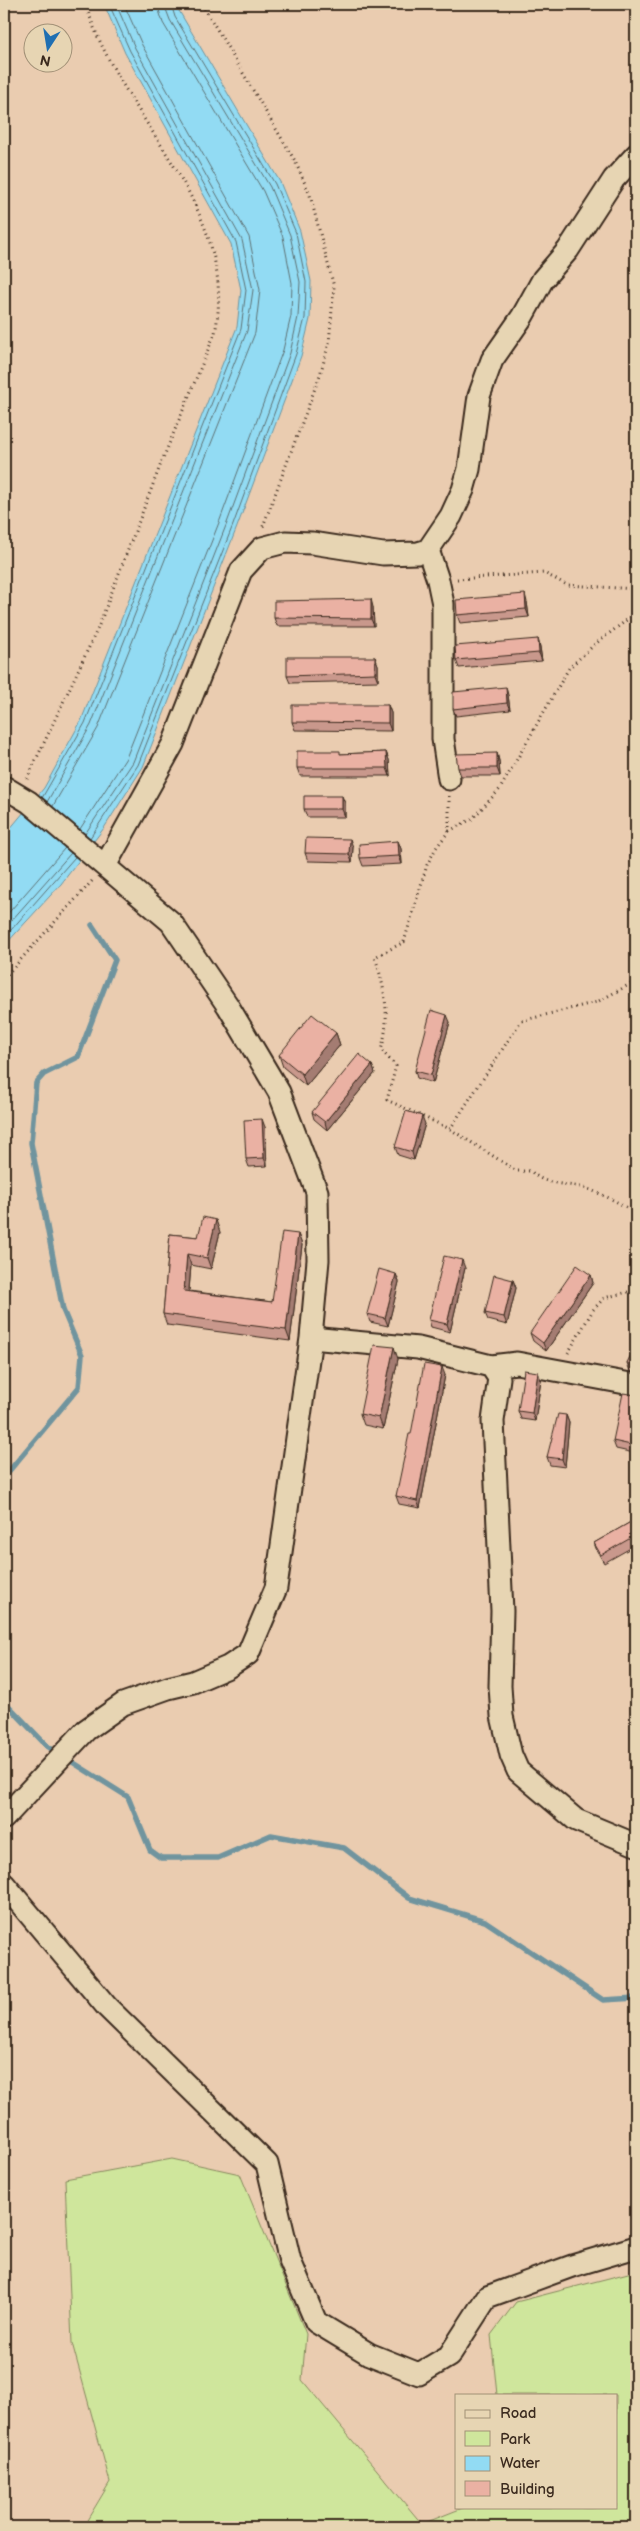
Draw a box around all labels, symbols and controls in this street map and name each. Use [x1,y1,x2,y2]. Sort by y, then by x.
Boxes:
north arrow [22,22,72,72]
text: N [38,51,52,70]
legend [455,2394,618,2508]
text: Road [500,2404,536,2423]
text: Park [500,2430,531,2449]
text: Water [500,2454,540,2473]
text: Building [500,2480,555,2499]

